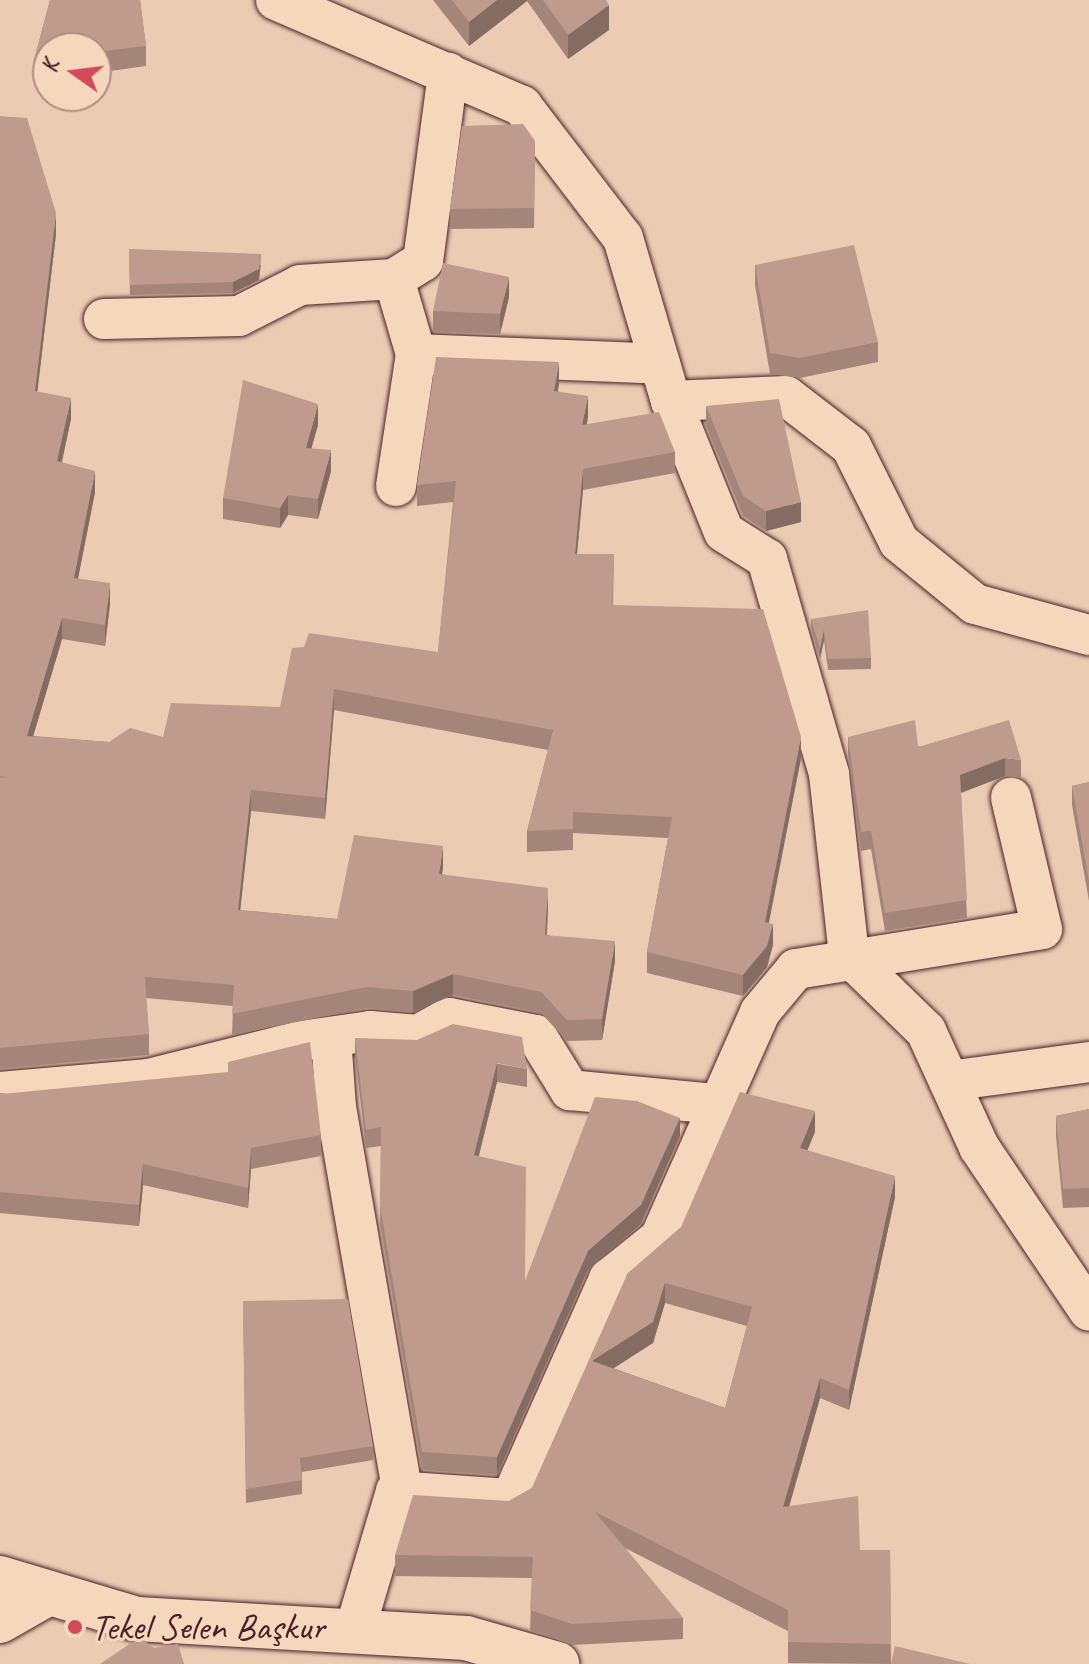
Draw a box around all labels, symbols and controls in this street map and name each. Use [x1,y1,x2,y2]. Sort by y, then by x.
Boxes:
north arrow [32,32,112,112]
text: K [36,58,66,75]
place label: Tekel Selen Başkur [91,1604,326,1650]
marker: Tekel Selen Başkur [66,1618,84,1636]

